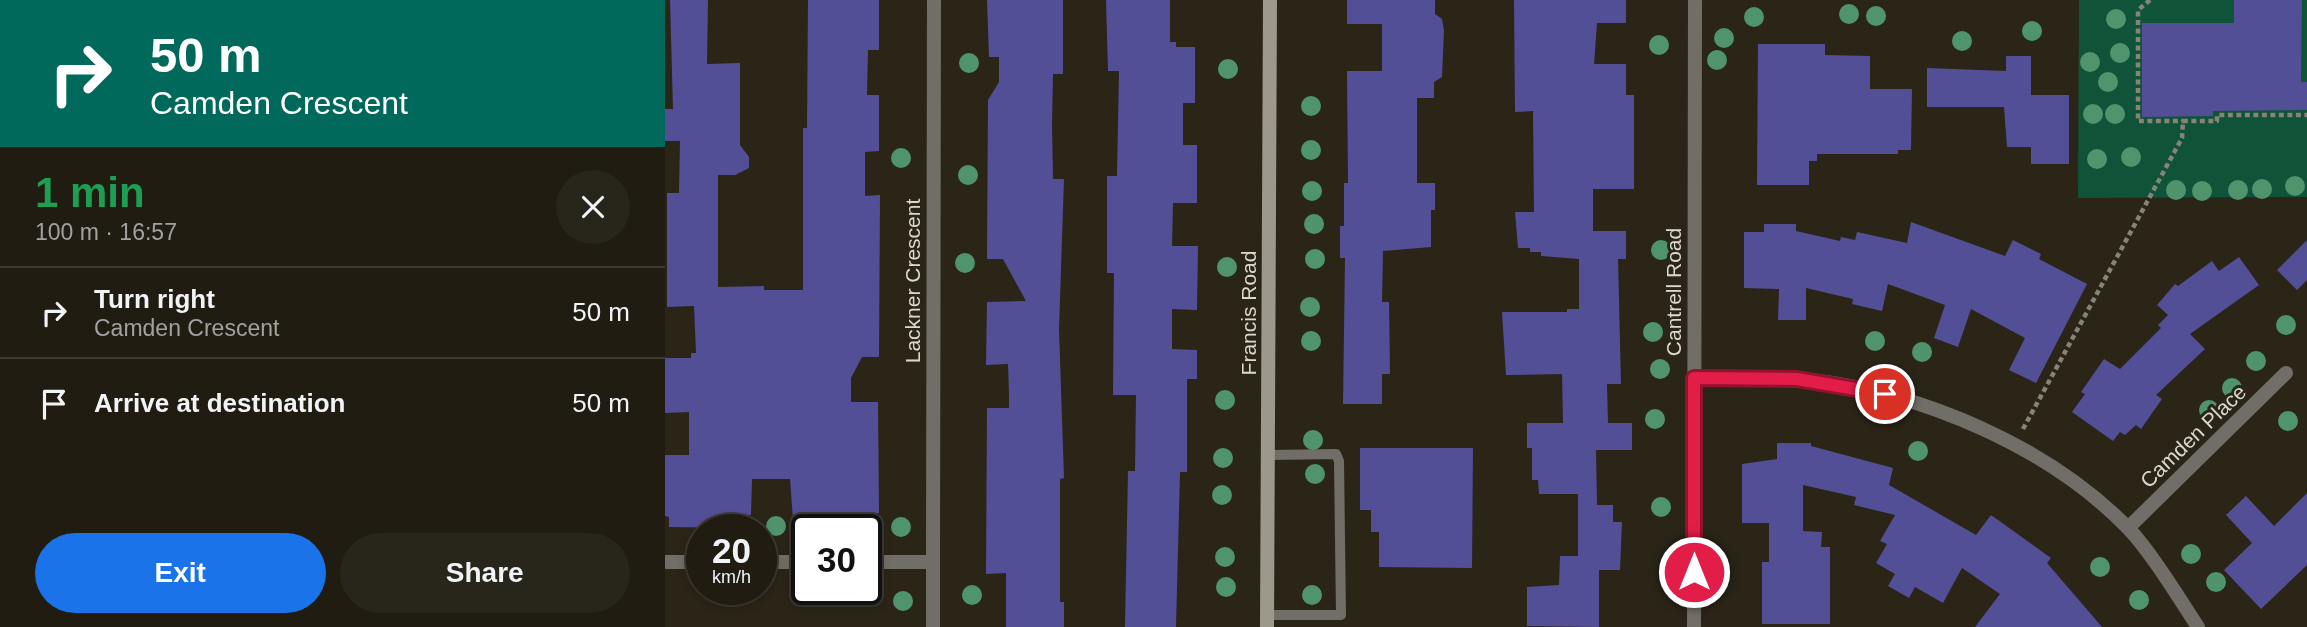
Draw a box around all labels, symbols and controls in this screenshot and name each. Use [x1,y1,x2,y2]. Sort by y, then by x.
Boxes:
icon: right [35,28,126,119]
text: 50 m [150,28,262,82]
text: Camden Crescent [150,85,408,121]
text: 1 min [35,169,145,216]
button: close [556,170,630,244]
street label: Lackner Crescent [901,199,924,363]
text: 100 m · 16:57 [35,219,177,245]
street label: Cantrell Road [1662,228,1685,356]
street label: Francis Road [1237,251,1260,375]
text: Turn right [94,284,215,314]
icon: right [35,294,73,332]
text: 50 m [572,297,630,327]
text: Camden Crescent [94,315,279,341]
pin [1855,364,1915,424]
icon: arrive [1866,375,1904,413]
street label: Camden Place [2135,380,2251,492]
icon: arrive [35,385,73,423]
text: Arrive at destination [94,388,345,418]
text: 50 m [572,388,630,418]
speed limit sign: 30 [791,514,882,605]
text: 20 [712,531,751,570]
button: Exit [35,533,326,613]
button: Share [340,533,630,613]
position arrow [1657,535,1731,609]
text: km/h [712,567,751,587]

